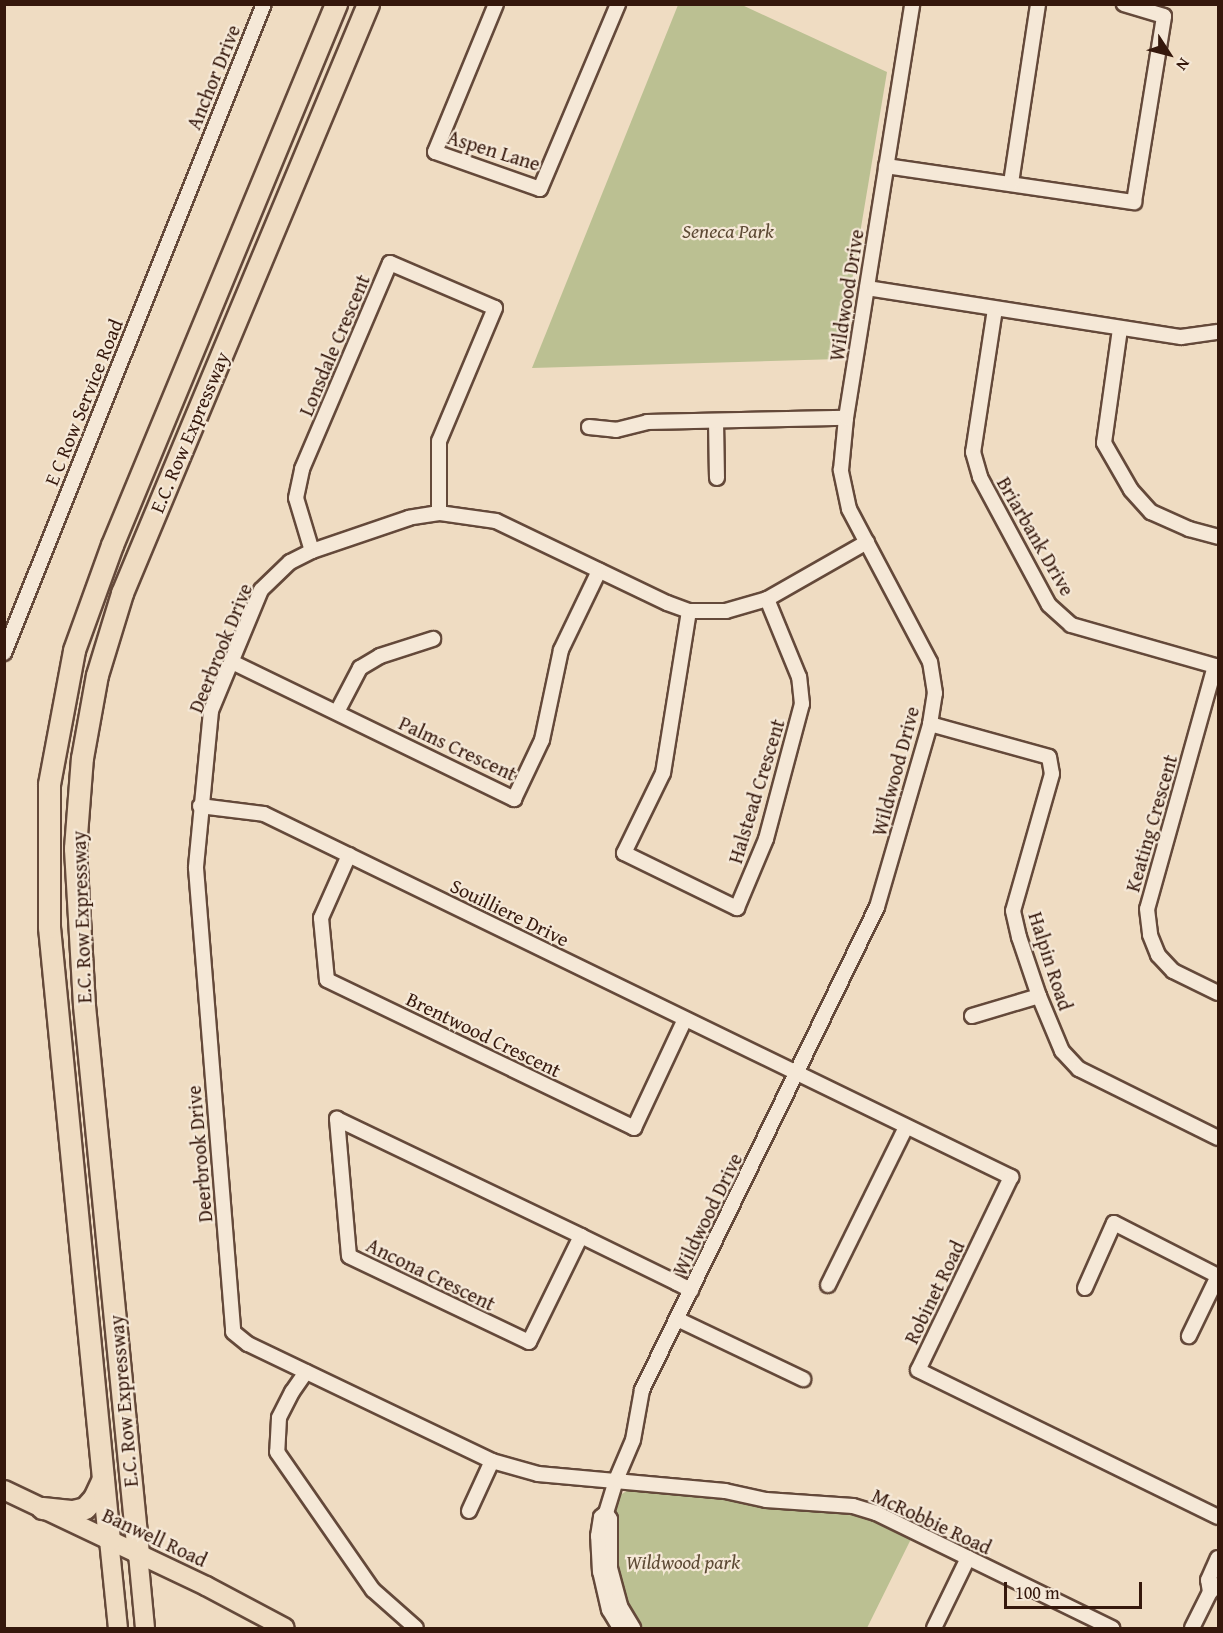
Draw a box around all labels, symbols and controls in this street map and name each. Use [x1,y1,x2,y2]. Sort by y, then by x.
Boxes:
street label: Anchor Drive [181,21,245,133]
north arrow [1139,24,1199,84]
text: N [1171,53,1196,76]
street label: Aspen Lane [445,125,543,175]
park label: Seneca Park [682,218,774,242]
street label: Wildwood Drive [824,227,868,363]
street label: Lonsdale Crescent [293,271,375,419]
street label: E C Row Service Road [39,315,127,489]
street label: E.C. Row Expressway [144,348,234,516]
street label: Briarbank Drive [992,472,1080,600]
street label: Deerbrook Drive [183,580,257,716]
street label: Wildwood Drive [866,704,924,838]
street label: Palms Crescent [395,710,521,786]
street label: Halstead Crescent [723,716,789,866]
street label: Keating Crescent [1120,752,1182,894]
street label: E.C. Row Expressway [66,830,96,1004]
street label: Souilliere Drive [447,873,573,951]
street label: Halpin Road [1024,909,1078,1013]
street label: Brentwood Crescent [403,986,565,1082]
street label: Deerbrook Drive [181,1085,217,1223]
street label: Wildwood Drive [667,1149,747,1279]
street label: Ancona Crescent [363,1232,499,1316]
street label: Robinet Road [899,1237,969,1347]
street label: E.C. Row Expressway [104,1314,142,1488]
street label: McRobbie Road [869,1483,995,1559]
street label: Banwell Road [99,1502,211,1572]
park label: Wildwood park [626,1549,740,1573]
scale bar [1007,1570,1145,1608]
text: 100 m [1015,1579,1060,1606]

